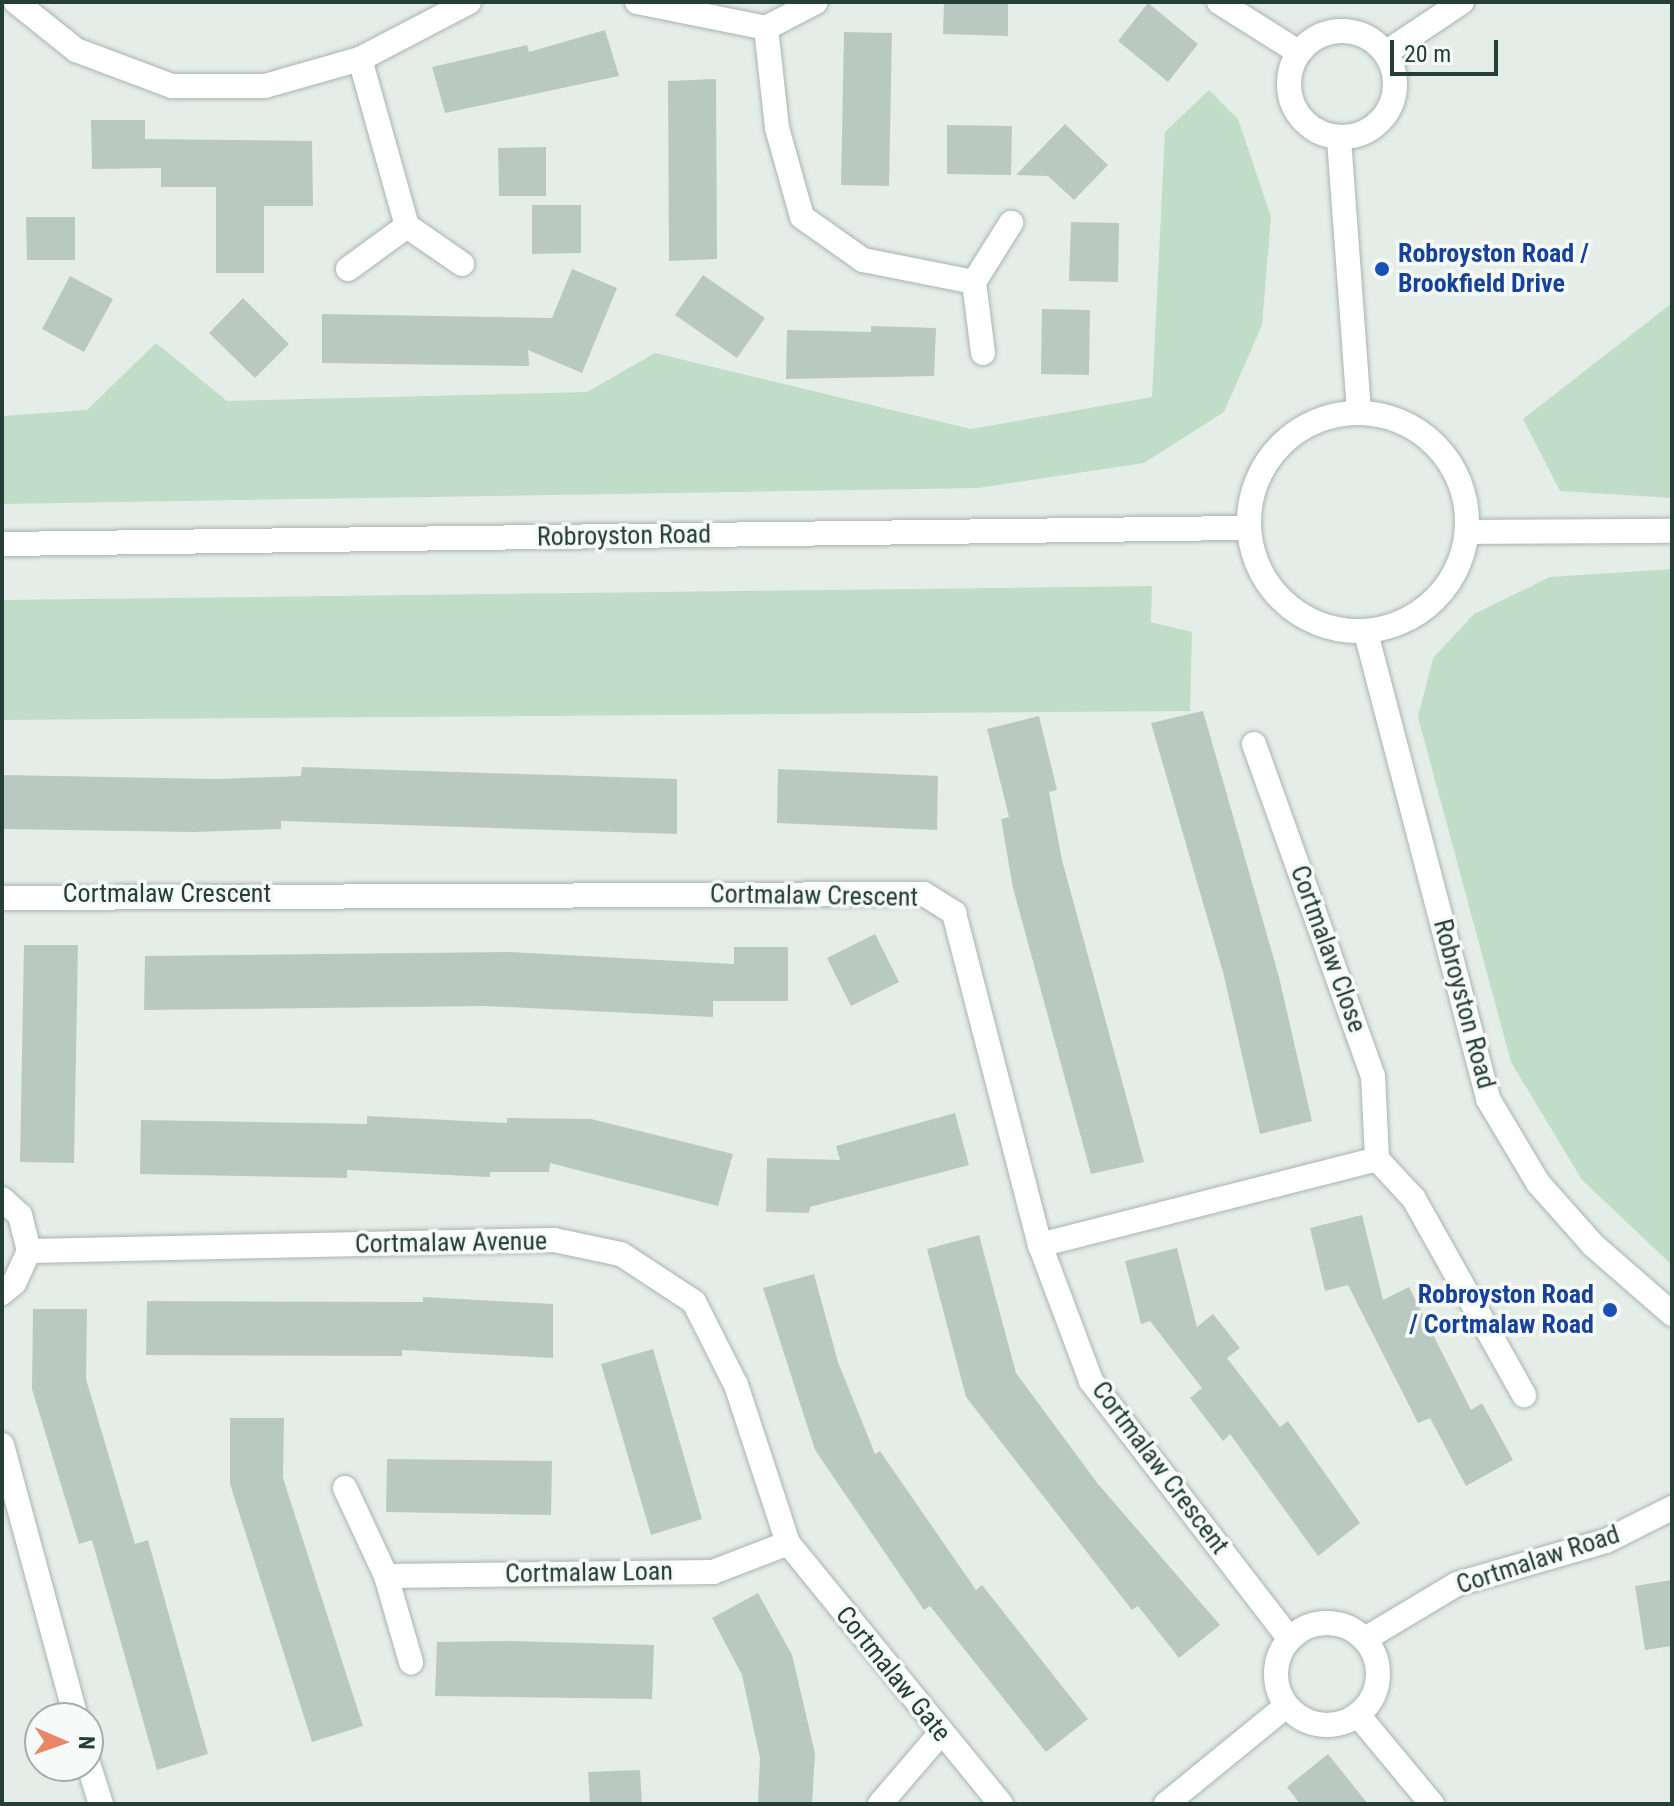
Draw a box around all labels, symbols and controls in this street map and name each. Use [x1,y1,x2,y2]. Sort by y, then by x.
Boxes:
scale bar [1394,24,1502,74]
text: 20 m [1404,40,1451,68]
place label: Robroyston Road / Brookfield Drive [1398,238,1589,300]
marker: Robroyston Road / Brookfield Drive [1373,260,1391,278]
street label: Robroyston Road [537,519,711,553]
street label: Cortmalaw Close [1283,861,1373,1037]
street label: Cortmalaw Crescent [63,878,271,910]
street label: Cortmalaw Crescent [710,879,918,913]
street label: Robroyston Road [1426,916,1502,1092]
street label: Cortmalaw Avenue [355,1226,547,1260]
place label: Robroyston Road / Cortmalaw Road [1409,1279,1594,1340]
marker: Robroyston Road / Cortmalaw Road [1601,1301,1619,1319]
street label: Cortmalaw Crescent [1085,1375,1235,1561]
street label: Cortmalaw Road [1453,1519,1623,1601]
street label: Cortmalaw Loan [505,1556,673,1590]
street label: Cortmalaw Gate [829,1600,957,1748]
north arrow [24,1702,104,1782]
text: N [74,1736,99,1750]

